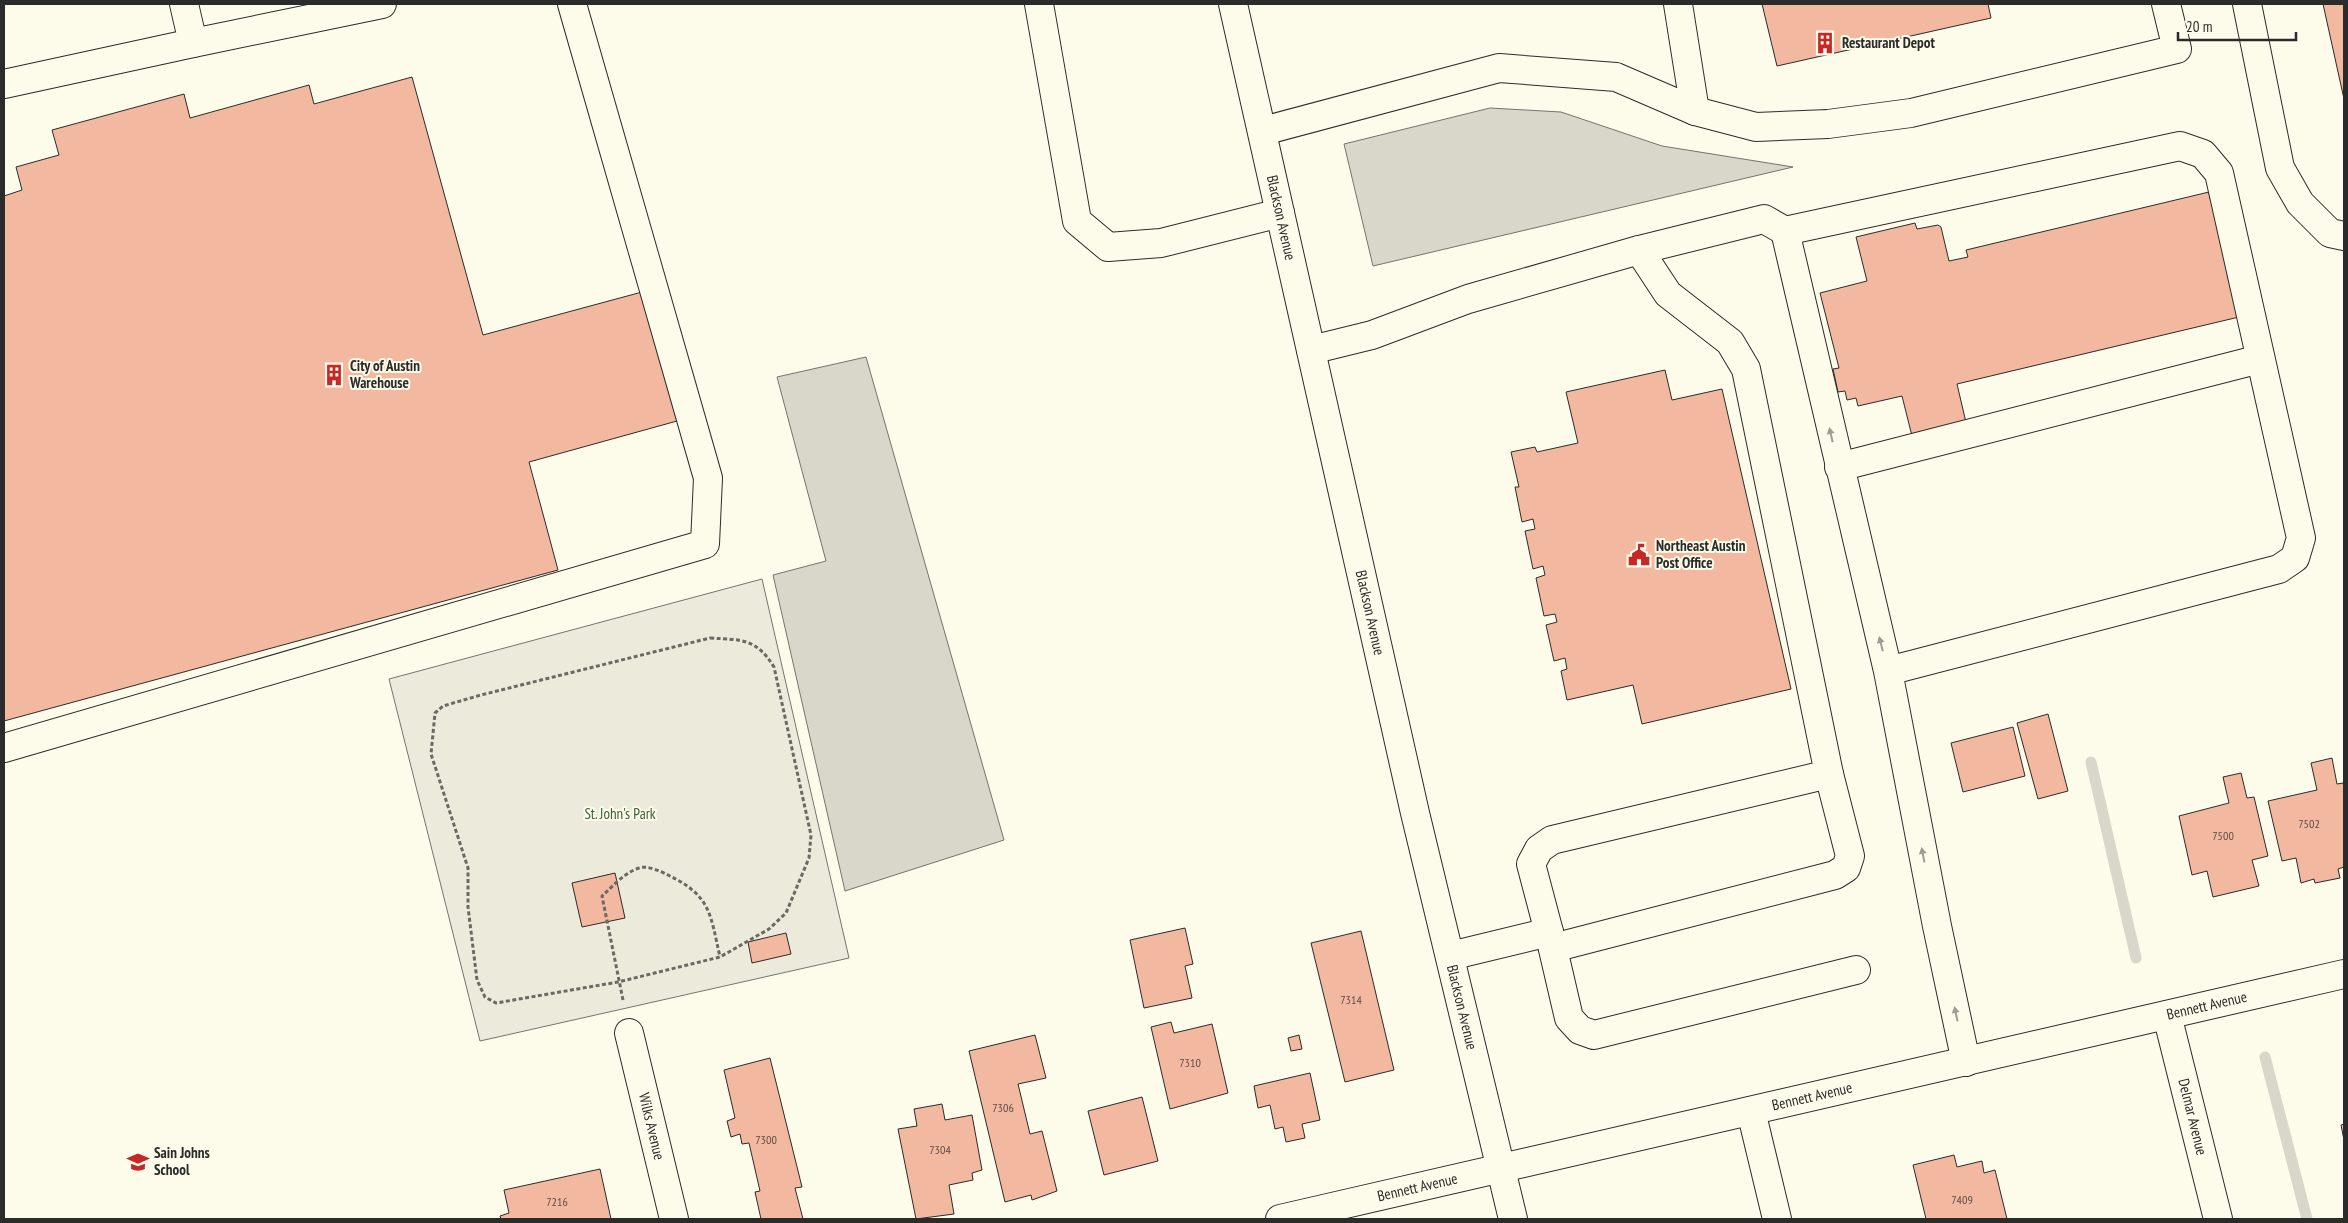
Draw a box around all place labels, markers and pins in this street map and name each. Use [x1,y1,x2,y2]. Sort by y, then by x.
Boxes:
building icon: Restaurant Depot [1812,30,1838,56]
place label: Restaurant Depot [1842,33,1935,52]
place label: City of Austin Warehouse [349,356,420,392]
building icon: City of Austin Warehouse [321,362,347,388]
place label: Northeast Austin Post Office [1656,536,1746,572]
public building icon: Northeast Austin Post Office [1626,542,1652,568]
place label: Sain Johns School [154,1143,210,1179]
school or university icon: Sain Johns School [125,1149,151,1175]

